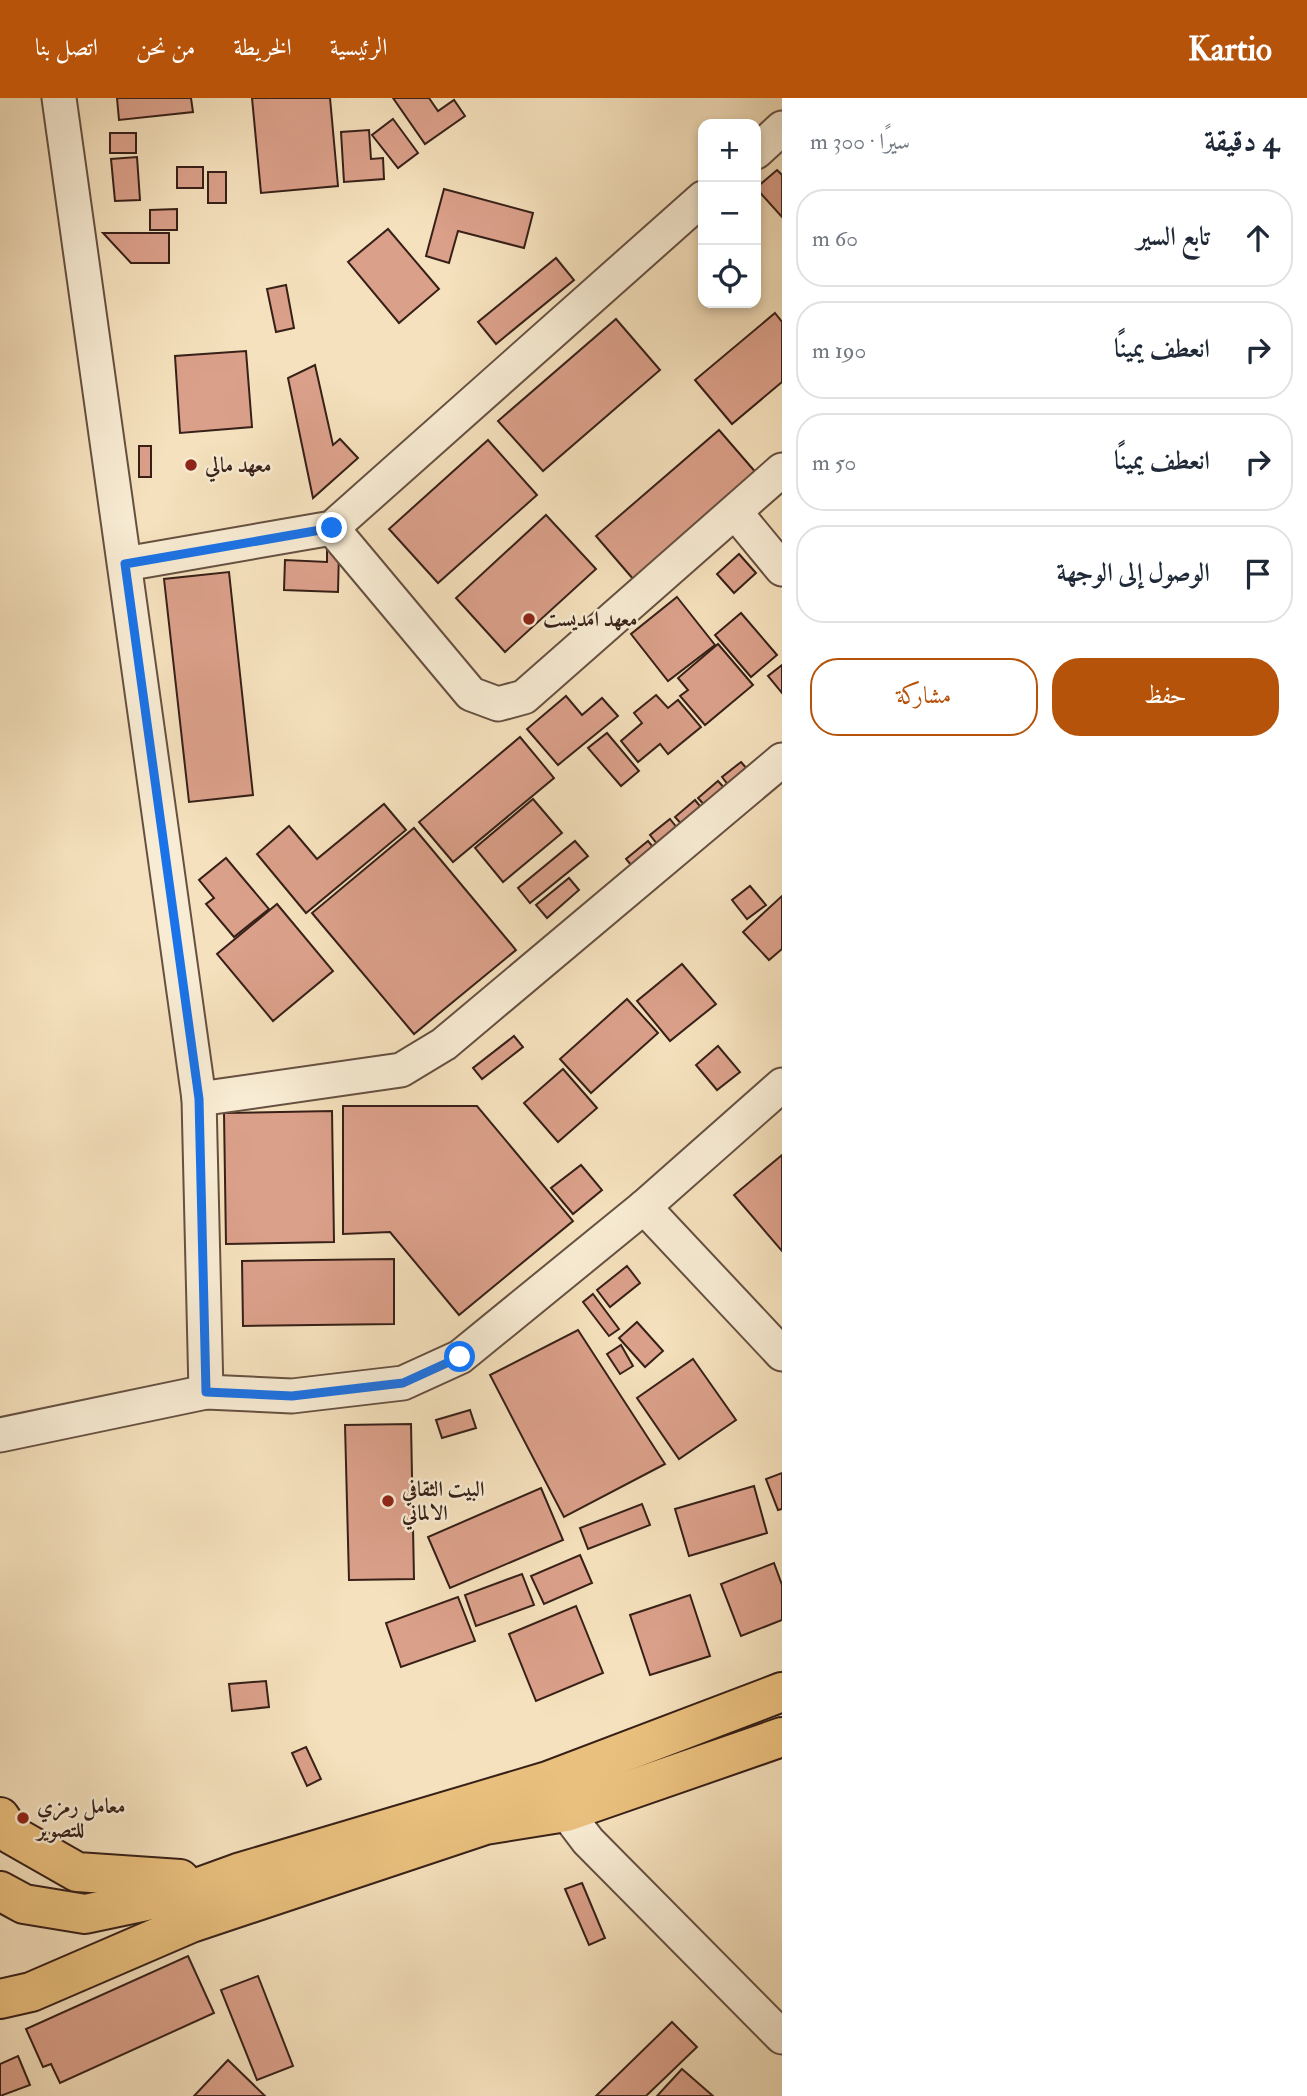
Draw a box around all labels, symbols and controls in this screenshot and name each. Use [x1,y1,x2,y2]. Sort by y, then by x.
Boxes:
text: Kartio [1188,29,1272,70]
text: اتصل بنا [35,32,98,63]
text: من نحن [136,32,195,63]
text: الخريطة [233,32,292,63]
text: الرئيسية [330,32,387,63]
map controls [698,119,761,308]
button: + [698,119,761,182]
text: 4 دقيقة [1204,123,1279,160]
text: سيرًا · 300 m [810,127,910,156]
button: − [698,182,761,245]
icon: ahead [1239,219,1277,257]
text: تابع السير [1137,221,1210,253]
text: 60 m [812,224,858,253]
button: locate [698,245,761,308]
icon: right [1239,331,1277,369]
text: انعطف يمينًا [1114,333,1210,365]
text: 190 m [812,336,866,365]
icon: right [1239,443,1277,481]
text: انعطف يمينًا [1114,445,1210,477]
text: 50 m [812,448,856,477]
place label: معهد مالي [204,452,271,483]
marker: معهد مالي [183,457,199,473]
route end [316,512,347,543]
icon: arrive [1239,555,1277,593]
text: الوصول إلى الوجهة [1057,557,1210,589]
place label: معهد امديست [543,606,637,633]
marker: معهد امديست [521,611,537,627]
button: مشاركة [810,658,1038,736]
button: حفظ [1052,658,1279,736]
route start [444,1341,475,1372]
place label: البيت الثقافي الالماني [401,1476,485,1531]
marker: البيت الثقافي الالماني [380,1493,396,1509]
place label: معامل رمزي للتصوير [35,1793,125,1844]
marker: معامل رمزي للتصوير [15,1810,31,1826]

